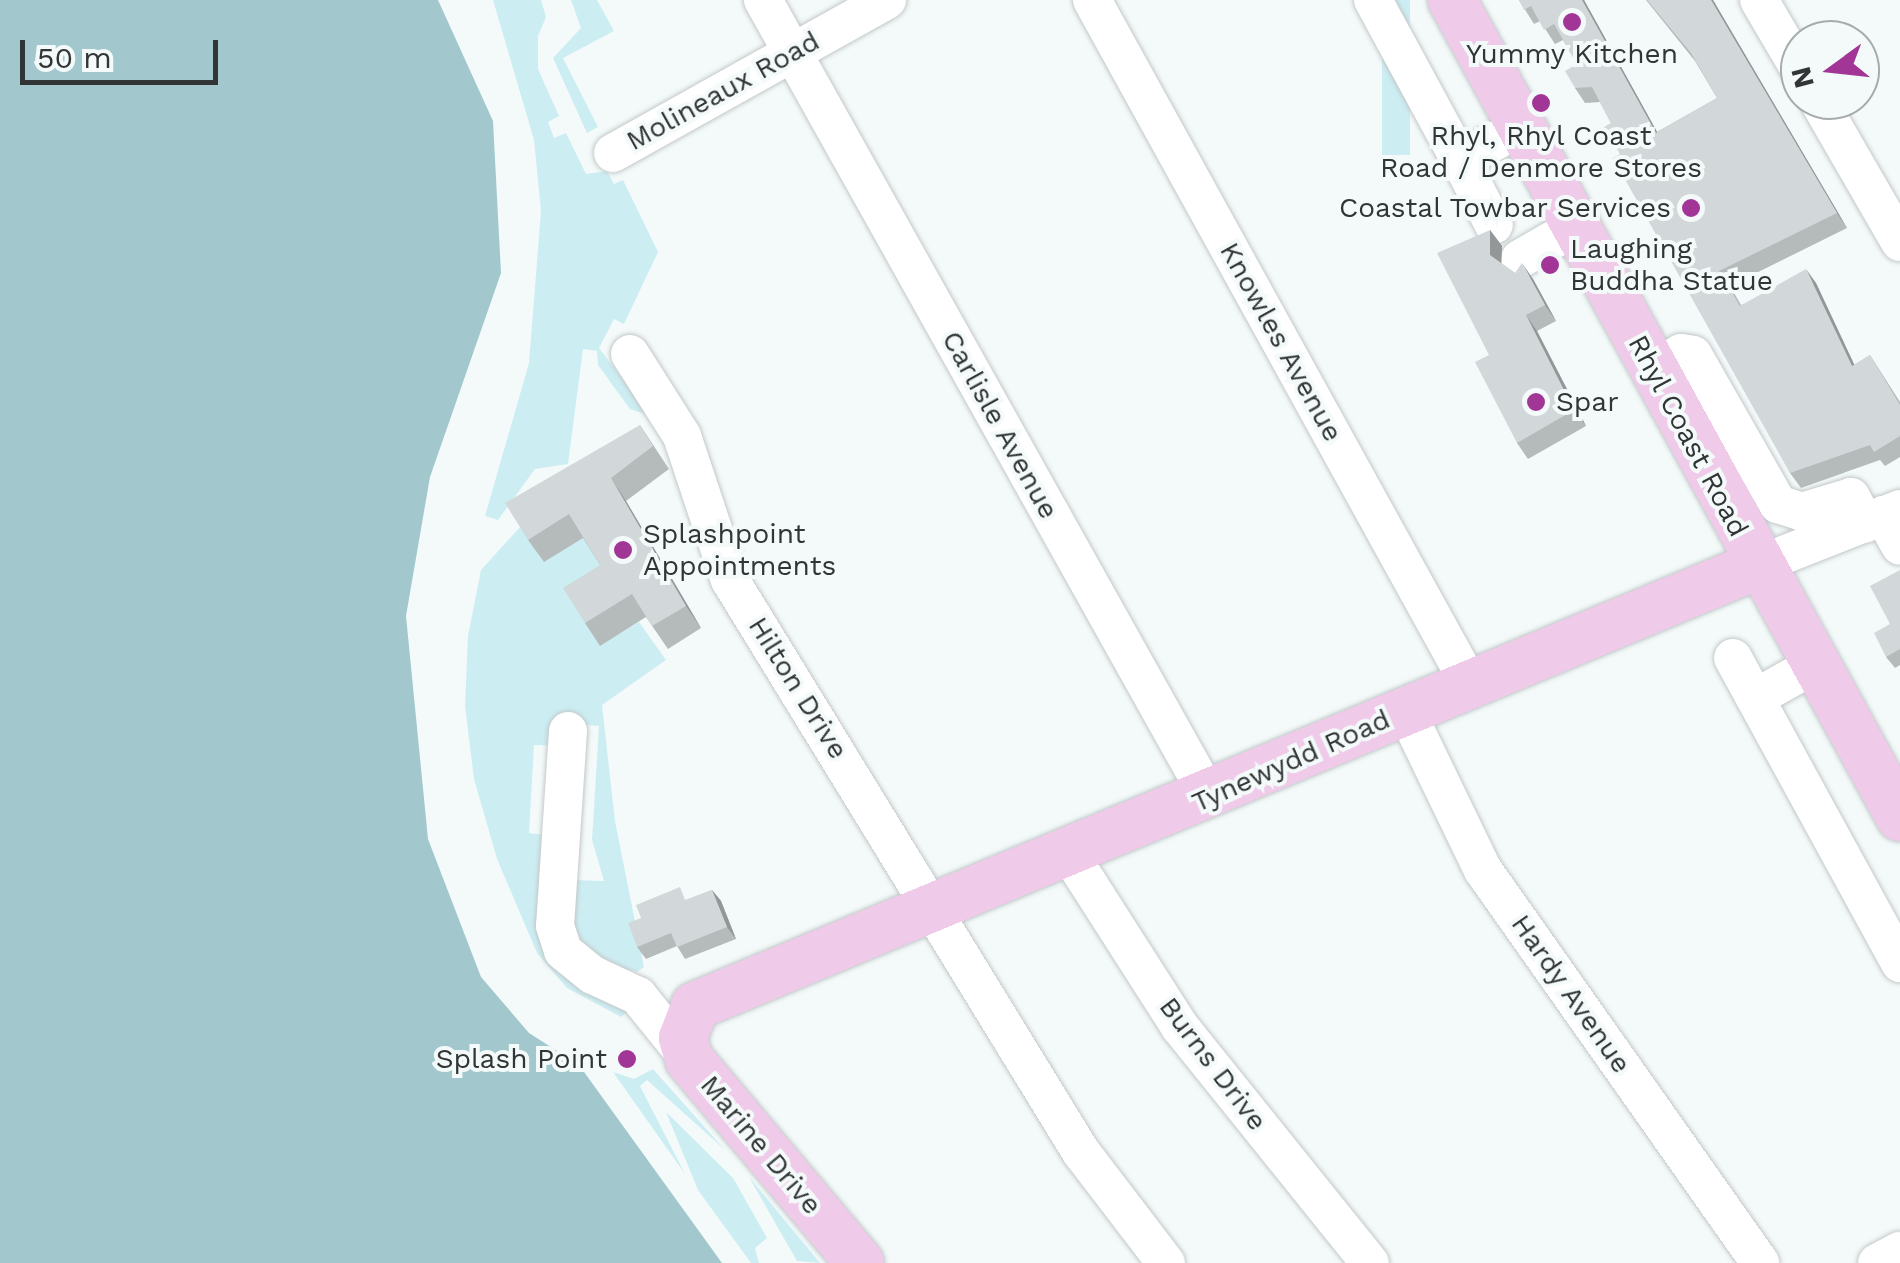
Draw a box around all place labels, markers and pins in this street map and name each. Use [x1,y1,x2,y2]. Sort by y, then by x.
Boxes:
marker: Yummy Kitchen [1561,11,1583,33]
place label: Yummy Kitchen [1466,37,1678,71]
marker: Rhyl, Rhyl Coast Road / Denmore Stores [1530,92,1552,114]
place label: Rhyl, Rhyl Coast Road / Denmore Stores [1380,119,1702,185]
place label: Coastal Towbar Services [1337,191,1671,225]
marker: Coastal Towbar Services [1680,197,1702,219]
place label: Laughing Buddha Statue [1570,232,1774,298]
marker: Laughing Buddha Statue [1539,254,1561,276]
place label: Spar [1556,385,1619,419]
marker: Spar [1525,391,1547,413]
place label: Splashpoint Appointments [643,517,836,583]
marker: Splashpoint Appointments [612,539,634,561]
place label: Splash Point [436,1042,607,1076]
marker: Splash Point [616,1048,638,1070]

